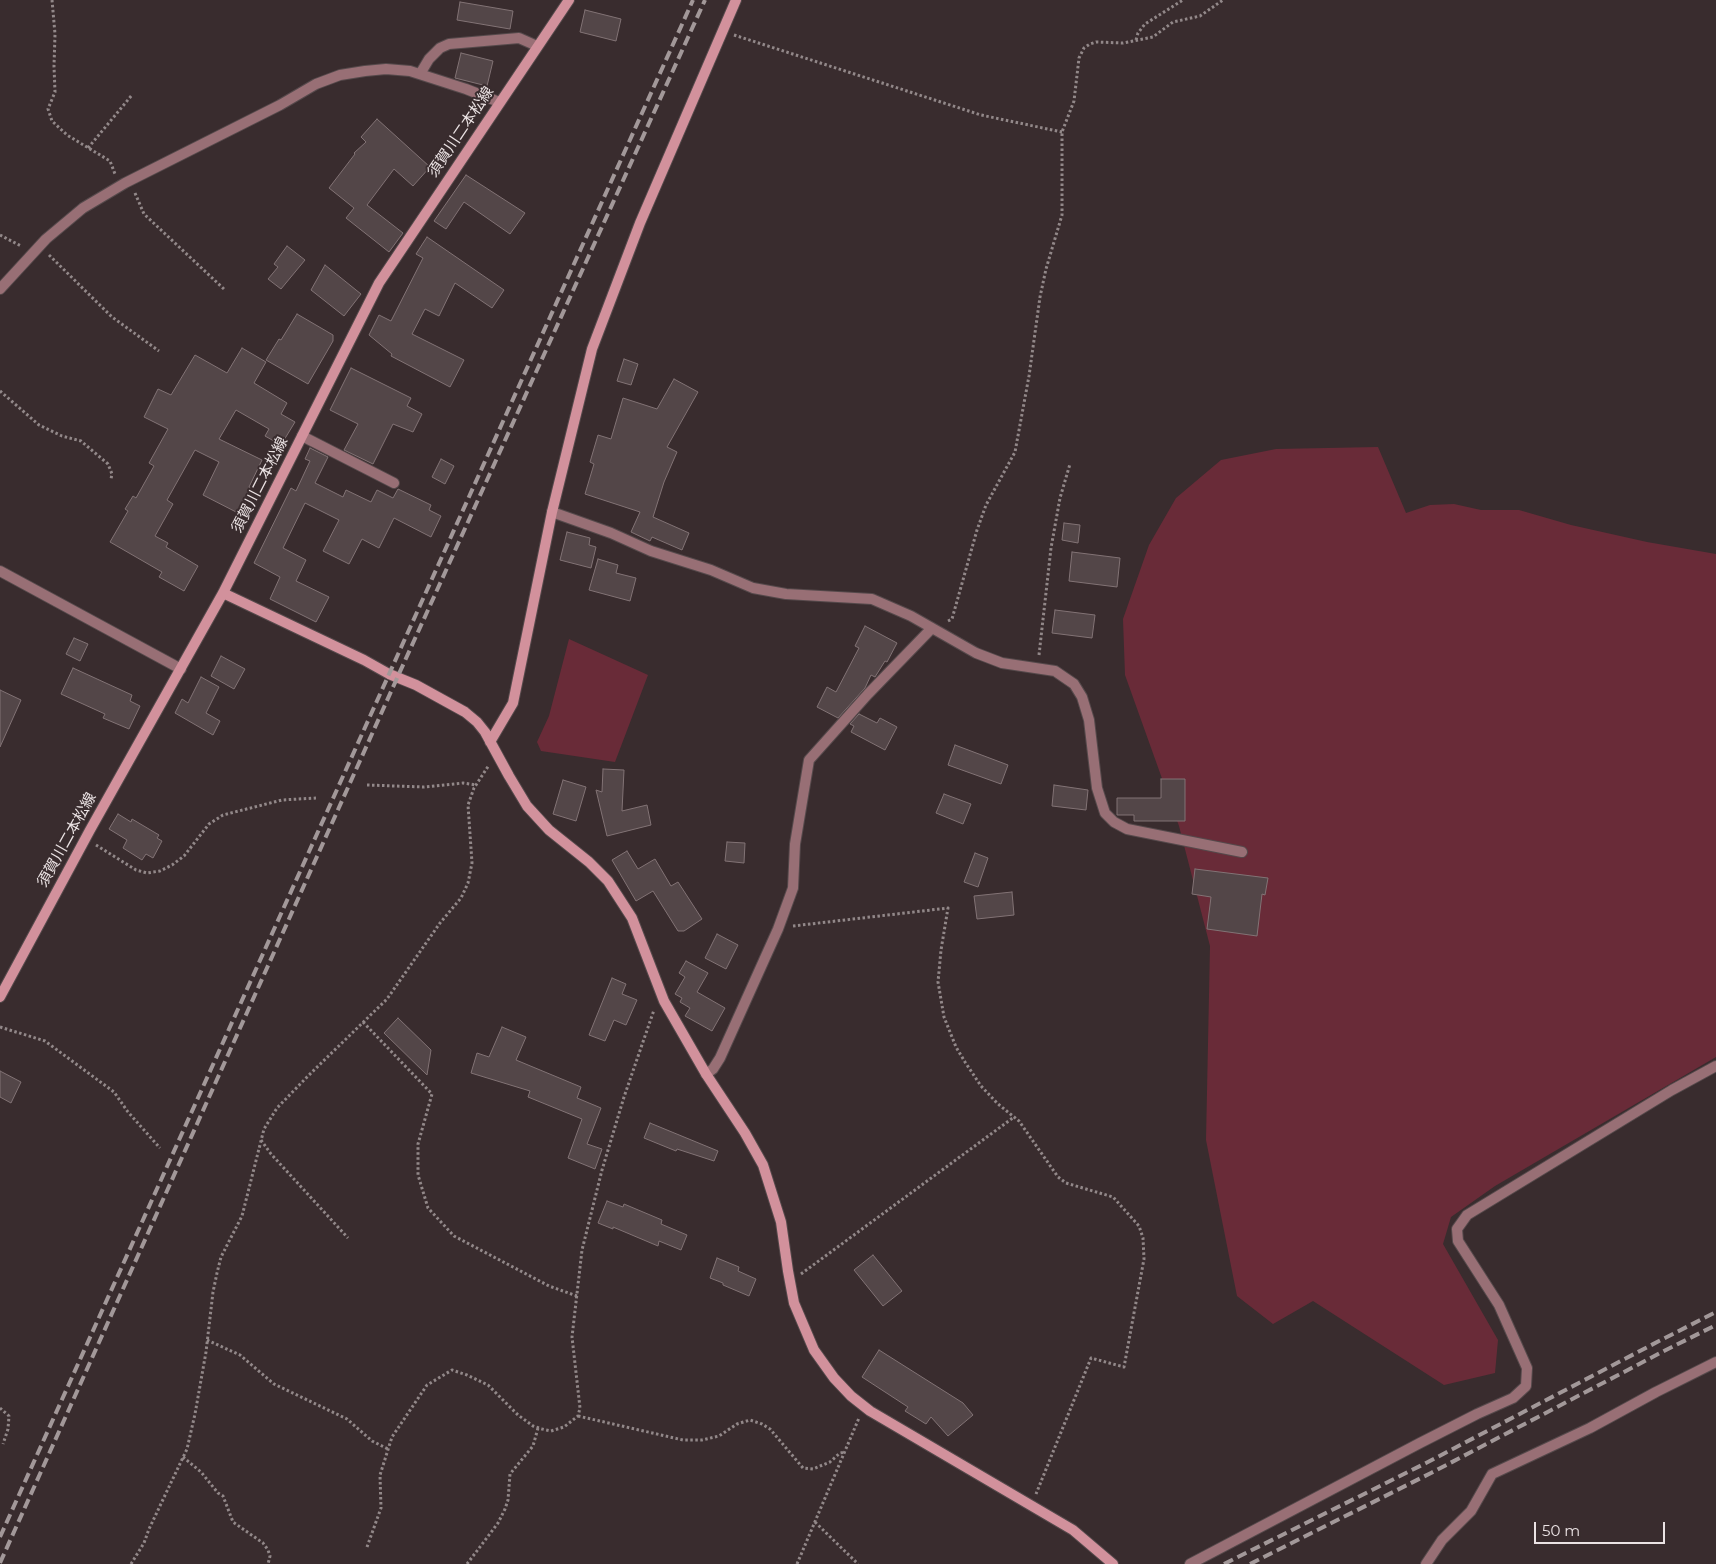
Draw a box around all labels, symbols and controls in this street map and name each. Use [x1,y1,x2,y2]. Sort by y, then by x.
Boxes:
street label: 須賀川二本松線 [424,83,498,181]
street label: 須賀川二本松線 [228,434,292,536]
street label: 須賀川二本松線 [34,790,100,890]
scale bar [1536,1512,1667,1544]
text: 50 m [1542,1521,1580,1540]

